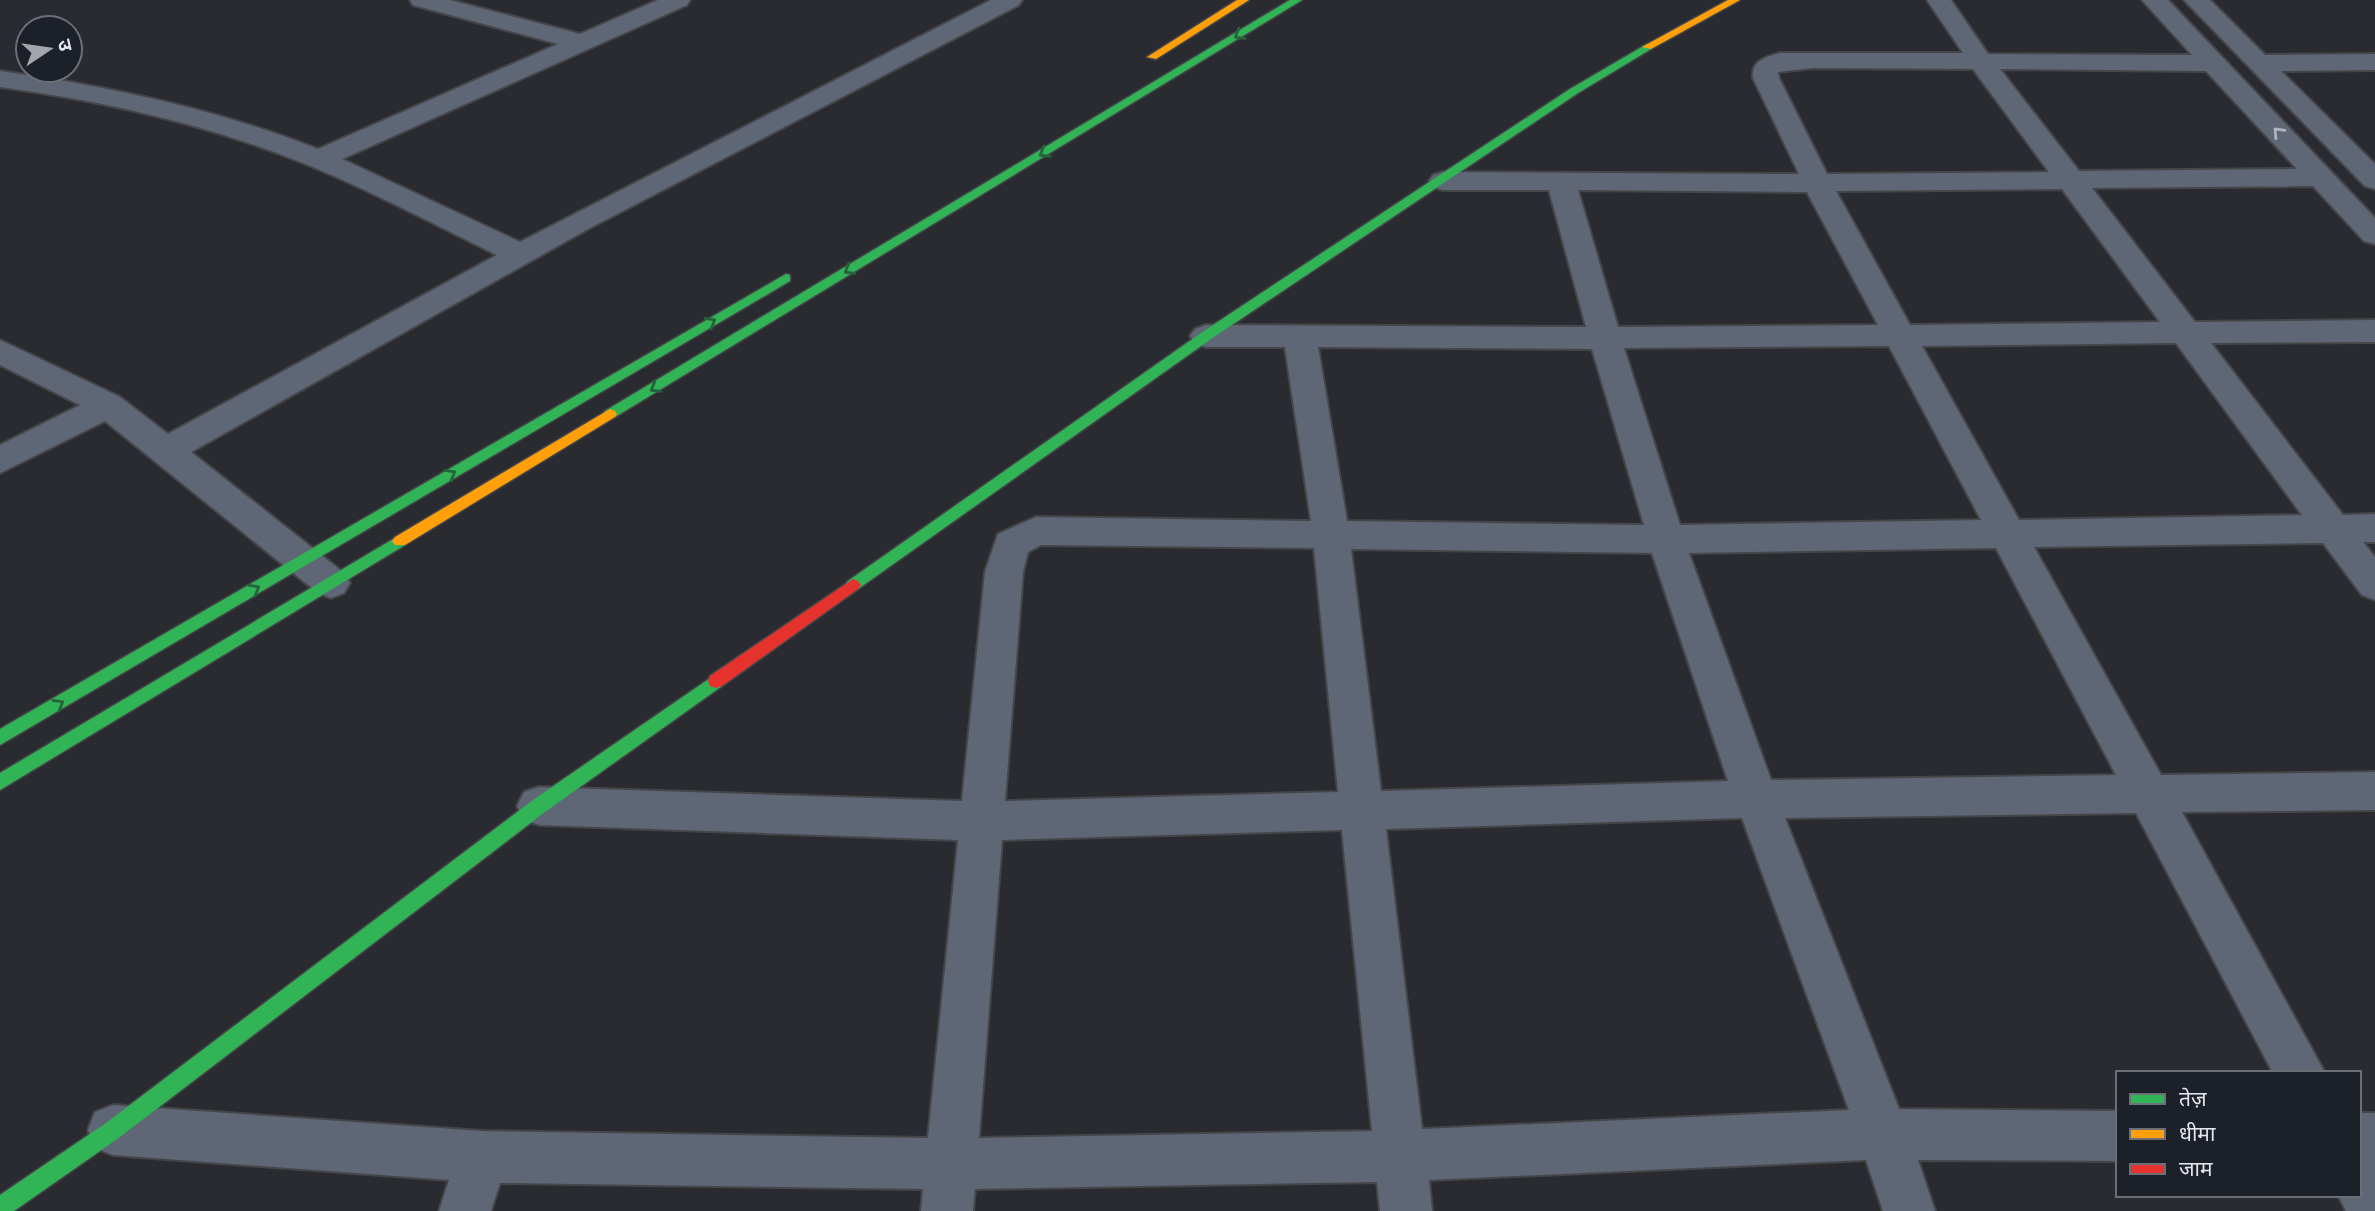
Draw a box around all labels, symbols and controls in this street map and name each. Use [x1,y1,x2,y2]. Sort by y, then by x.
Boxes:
north arrow [14,14,84,84]
one-way arrow [1234,27,1247,40]
text: उ [54,37,79,54]
one-way arrow [2273,127,2286,140]
one-way arrow [1039,144,1052,157]
one-way arrow [844,262,857,275]
one-way arrow [704,317,717,330]
one-way arrow [649,379,662,392]
one-way arrow [444,469,457,482]
one-way arrow [247,584,260,597]
one-way arrow [51,699,64,712]
legend [2116,1071,2361,1197]
text: तेज़ [2179,1085,2207,1110]
text: धीमा [2179,1120,2216,1145]
text: जाम [2179,1155,2213,1180]

